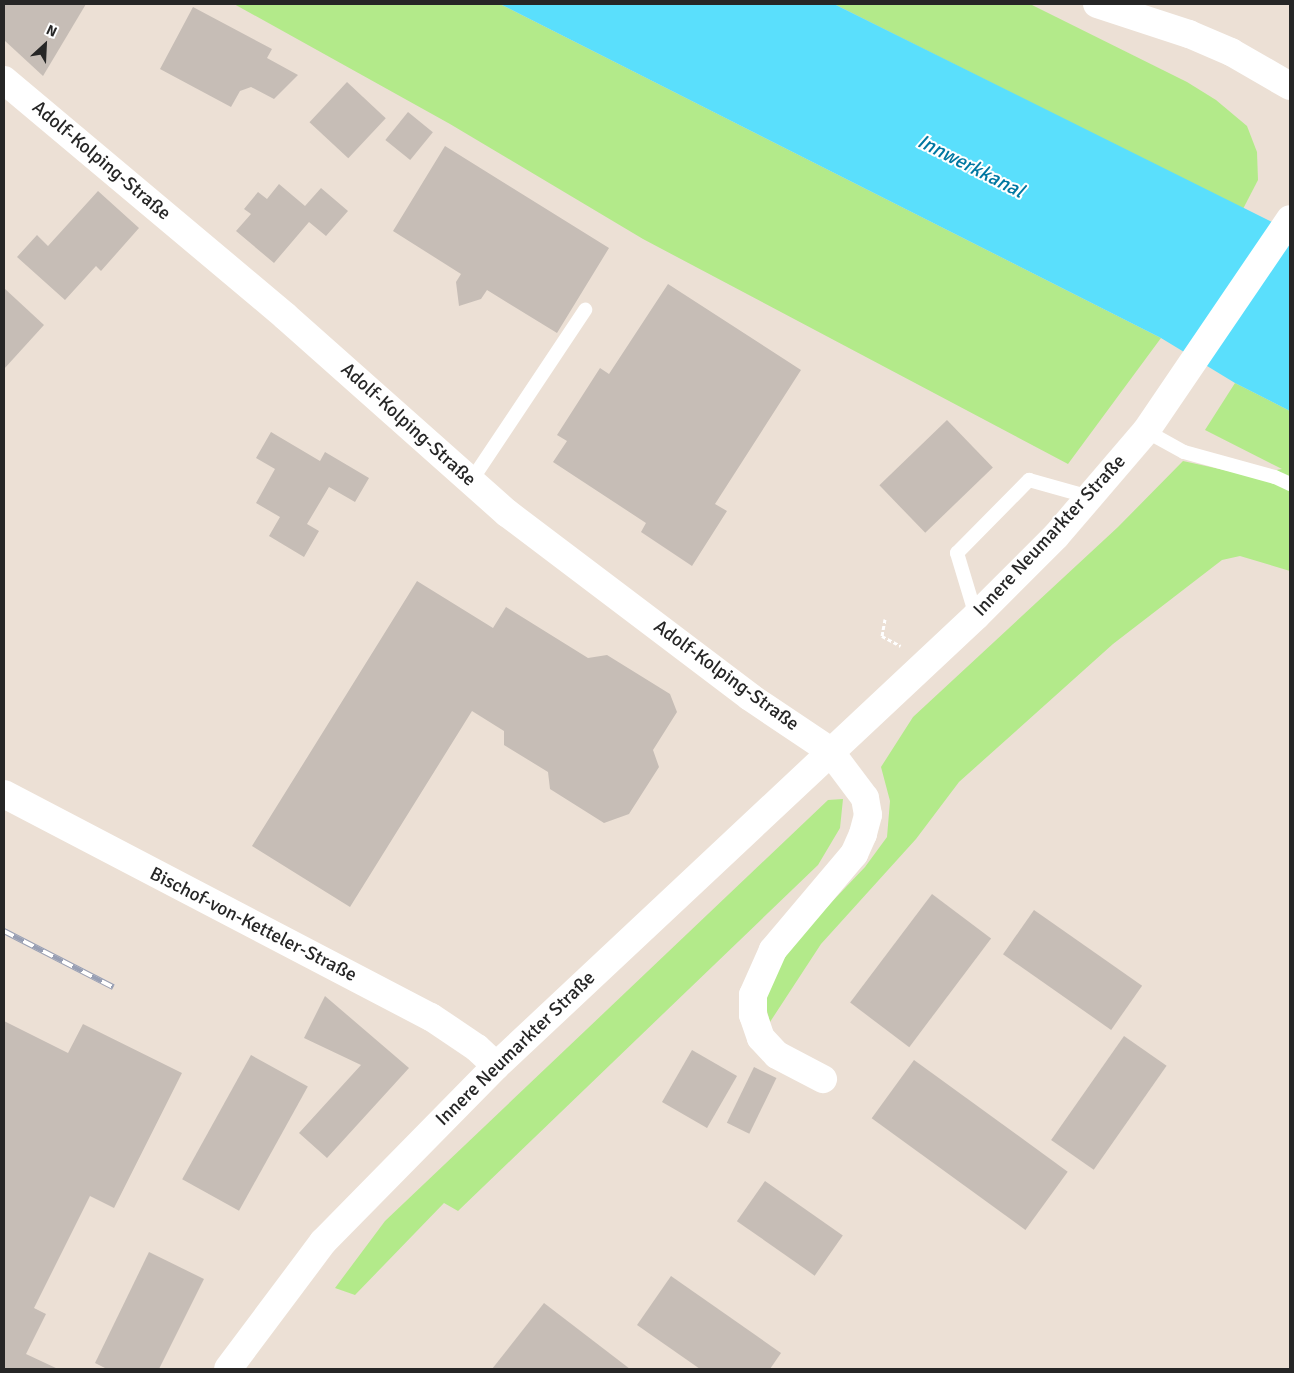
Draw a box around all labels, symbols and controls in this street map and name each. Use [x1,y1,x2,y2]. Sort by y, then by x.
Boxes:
north arrow [20,20,70,70]
text: N [44,21,60,41]
street label: Adolf-Kolping-Straße [27,96,175,226]
water label: Innwerkkanal [914,129,1028,203]
street label: Adolf-Kolping-Straße [336,358,480,492]
street label: Innere Neumarkter Straße [969,451,1131,621]
street label: Adolf-Kolping-Straße [649,616,803,736]
street label: Bischof-von-Ketteler-Straße [146,863,360,987]
street label: Innere Neumarkter Straße [432,967,600,1131]

